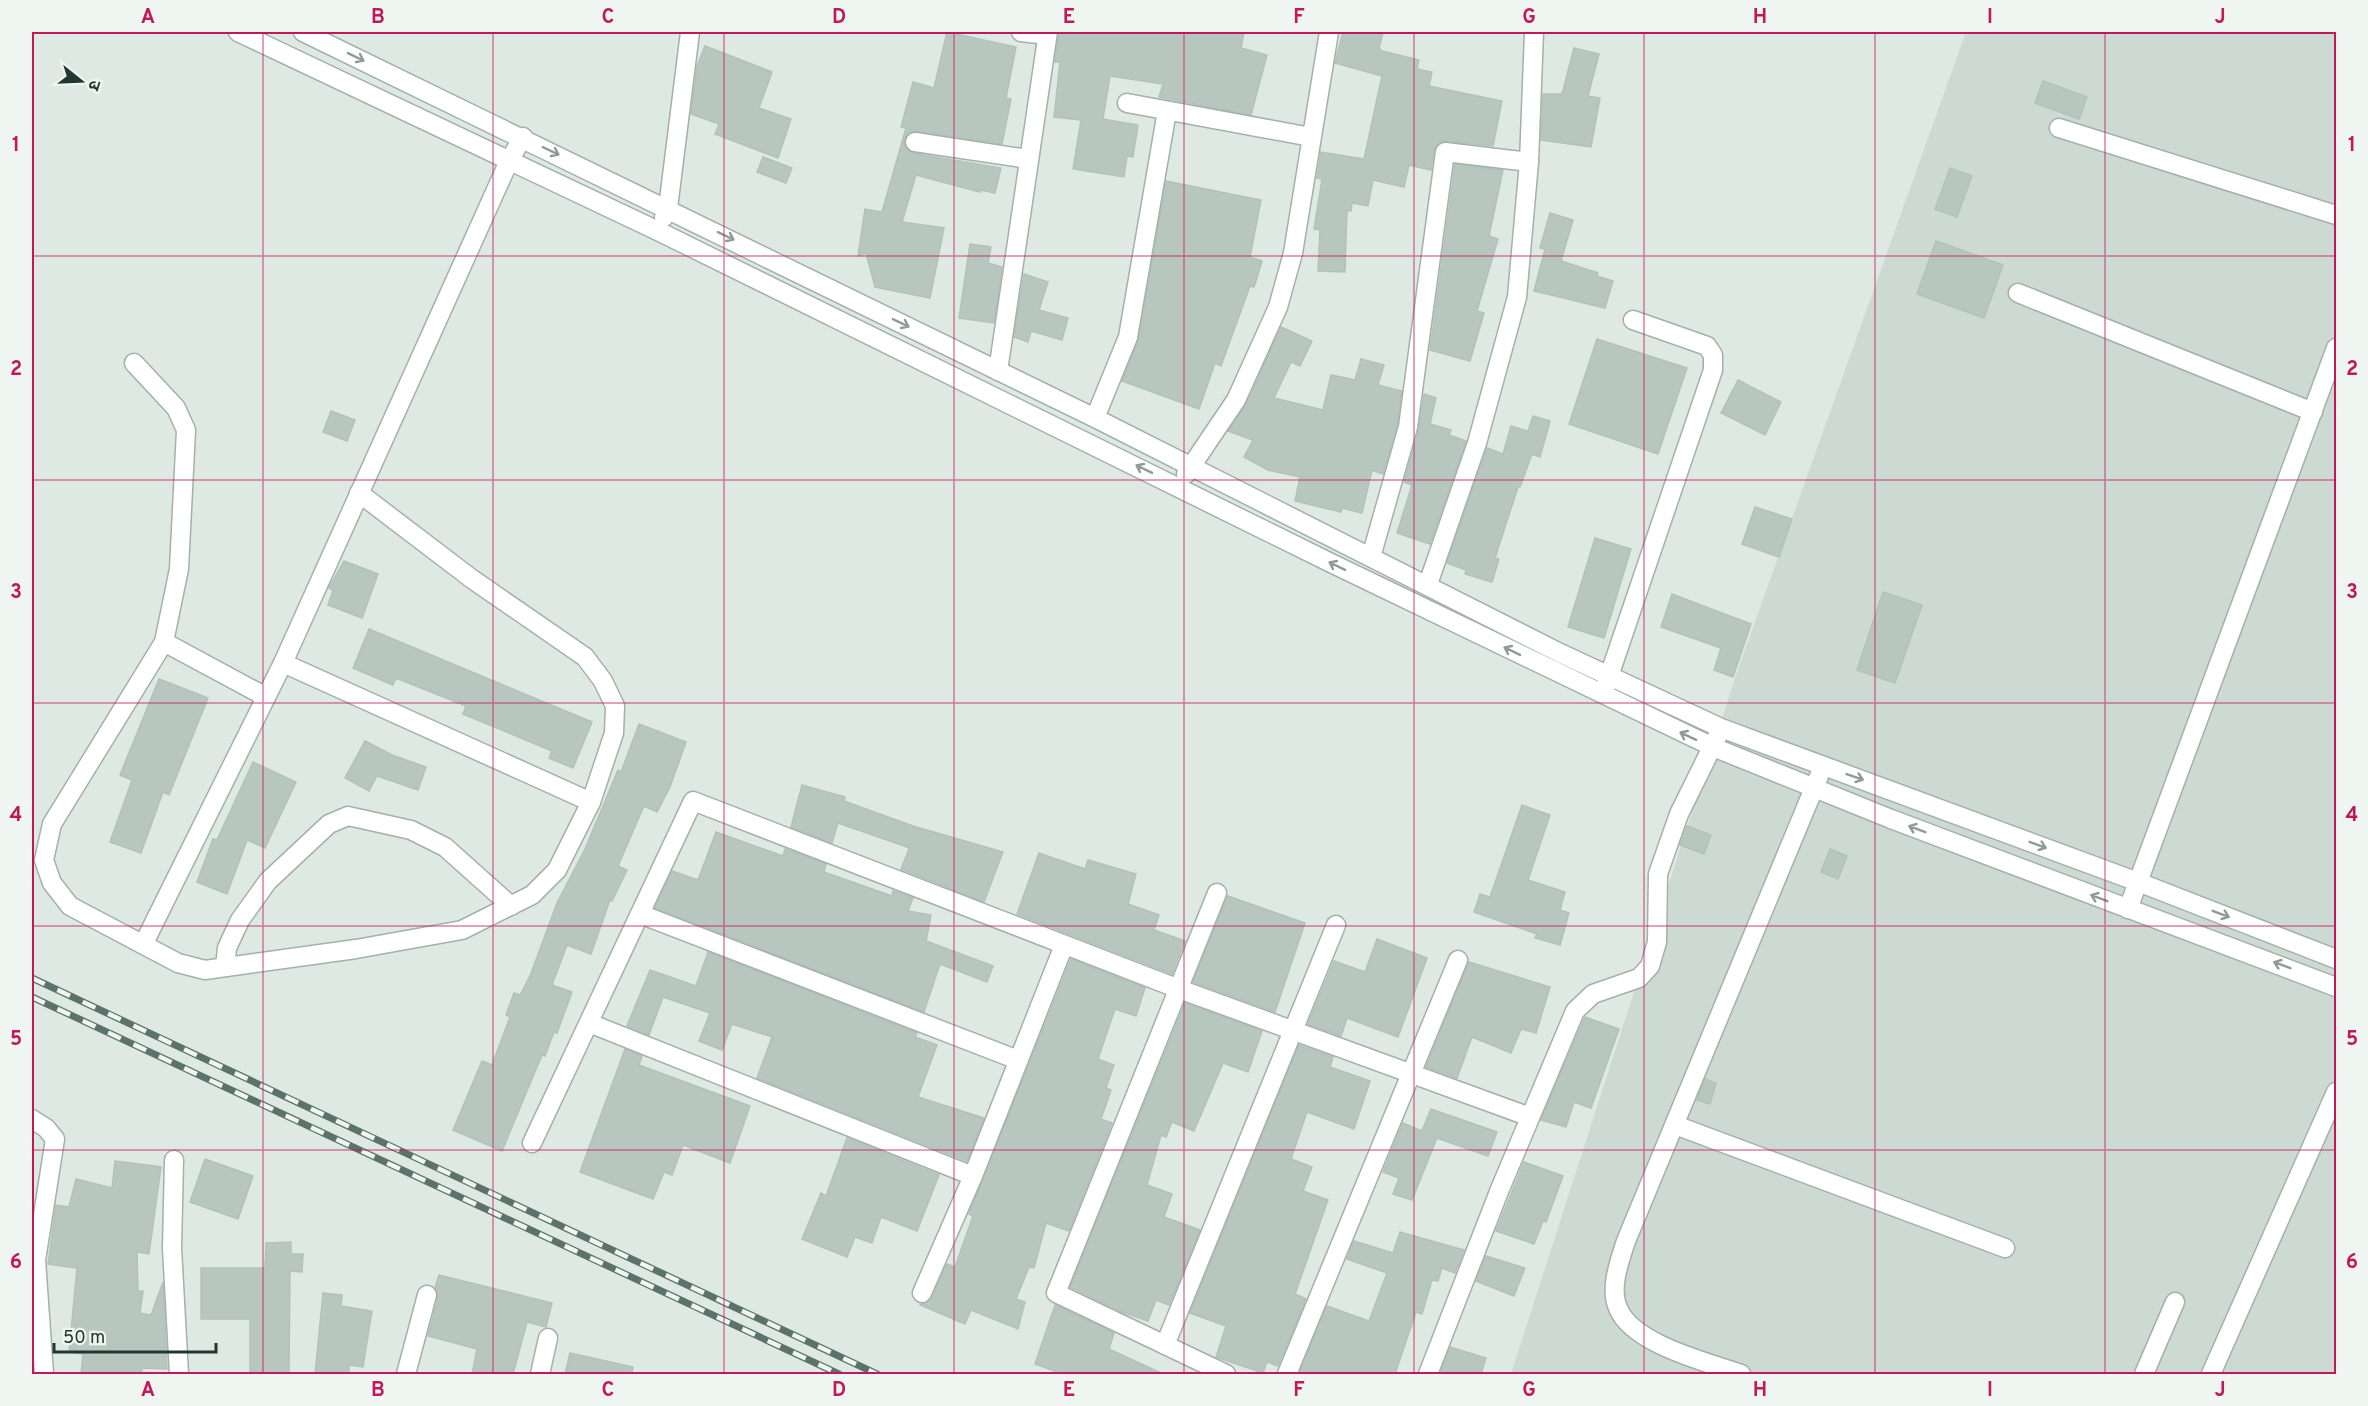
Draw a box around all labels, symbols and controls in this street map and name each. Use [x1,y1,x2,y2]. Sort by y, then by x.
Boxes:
text: A [141,5,155,31]
text: B [371,5,385,31]
text: C [602,5,614,31]
text: D [832,5,846,31]
text: E [1063,5,1075,31]
text: F [1293,5,1305,31]
text: G [1522,5,1536,31]
text: H [1753,5,1767,31]
text: I [1987,5,1993,31]
text: J [2214,5,2226,31]
north arrow [51,51,111,111]
one-way arrow [347,52,365,63]
text: उ [82,77,104,93]
text: 1 [12,133,20,159]
text: 1 [2348,133,2356,159]
one-way arrow [541,146,559,157]
one-way arrow [716,231,734,243]
one-way arrow [891,317,909,329]
text: 2 [10,357,22,383]
text: 2 [2346,357,2358,383]
one-way arrow [1136,462,1154,474]
one-way arrow [1329,560,1347,571]
text: 3 [10,580,22,606]
text: 3 [2346,580,2358,606]
one-way arrow [1504,645,1522,657]
one-way arrow [1680,729,1698,741]
one-way arrow [1845,773,1864,784]
text: 4 [10,803,22,829]
text: 4 [2346,803,2358,829]
one-way arrow [1908,822,1927,833]
one-way arrow [2028,840,2047,851]
one-way arrow [2090,892,2109,903]
one-way arrow [2211,909,2229,920]
one-way arrow [2273,959,2292,970]
text: 5 [10,1027,22,1053]
text: 5 [2346,1027,2358,1053]
text: 6 [10,1250,22,1276]
text: 6 [2346,1250,2358,1276]
scale bar [54,1316,216,1354]
text: 50 m [63,1327,105,1350]
text: A [141,1378,155,1404]
text: B [371,1378,385,1404]
text: C [602,1378,614,1404]
text: D [832,1378,846,1404]
text: E [1063,1378,1075,1404]
text: F [1293,1378,1305,1404]
text: G [1522,1378,1536,1404]
text: H [1753,1378,1767,1404]
text: I [1987,1378,1993,1404]
text: J [2214,1378,2226,1404]

